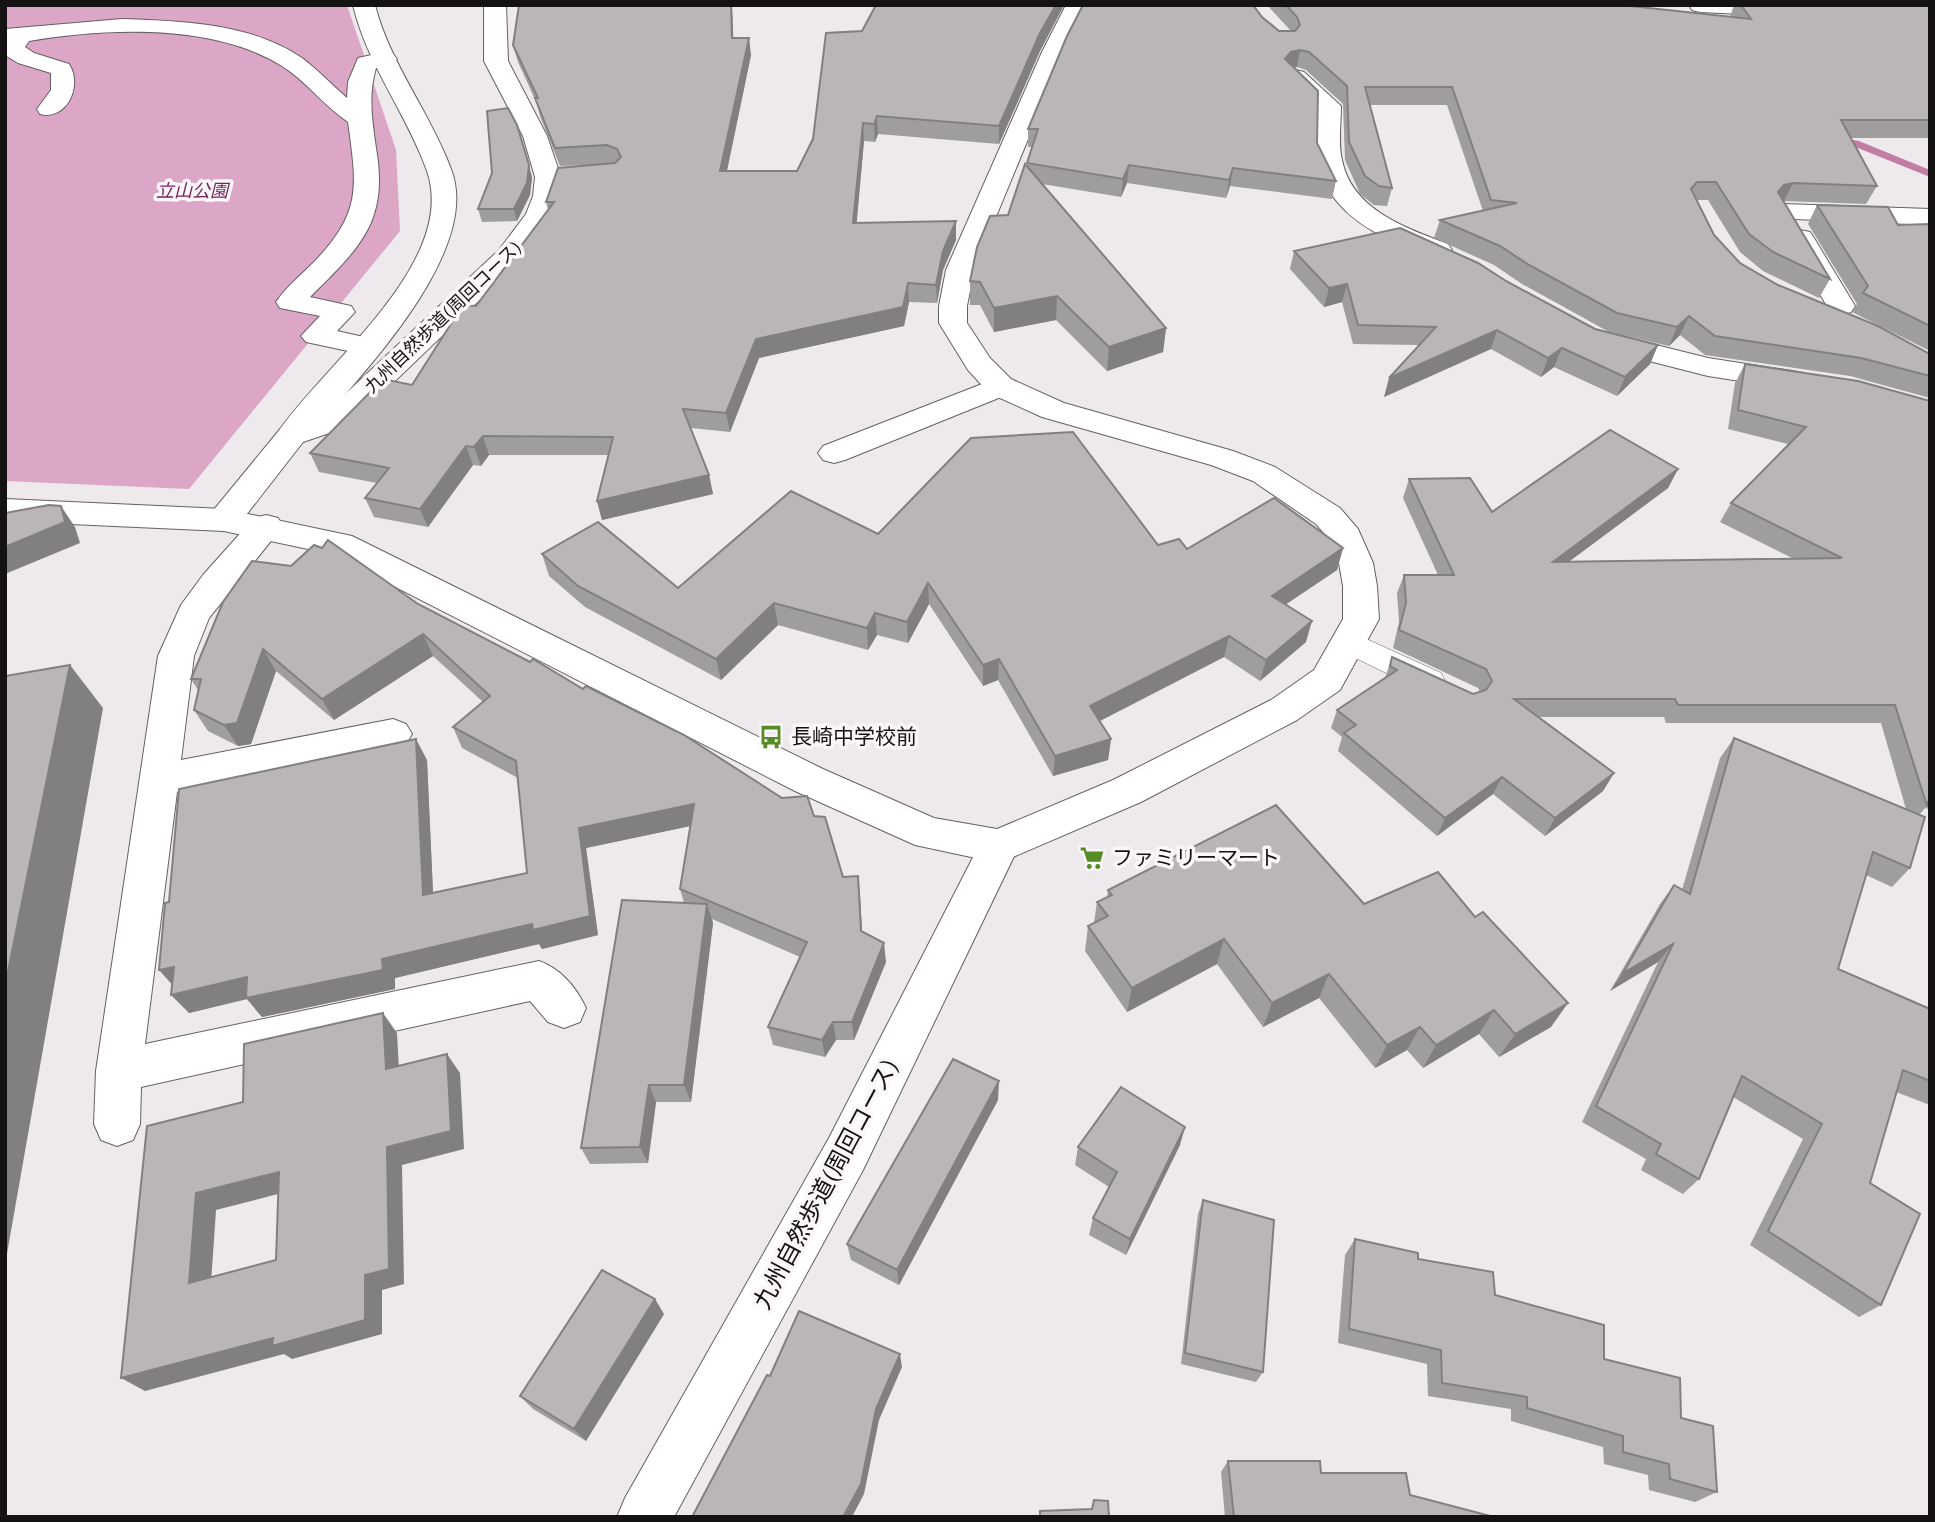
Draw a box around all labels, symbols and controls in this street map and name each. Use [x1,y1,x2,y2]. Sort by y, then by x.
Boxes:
park label: 立山公園 [156,178,231,203]
street label: 九州自然歩道(周回コース) [359,235,527,398]
place label: 長崎中学校前 [791,722,917,751]
bus stop icon: 長崎中学校前 [757,723,785,751]
place label: ファミリーマート [1112,843,1280,872]
supermarket icon: ファミリーマート [1078,844,1106,872]
street label: 九州自然歩道(周回コース) [745,1053,906,1315]

